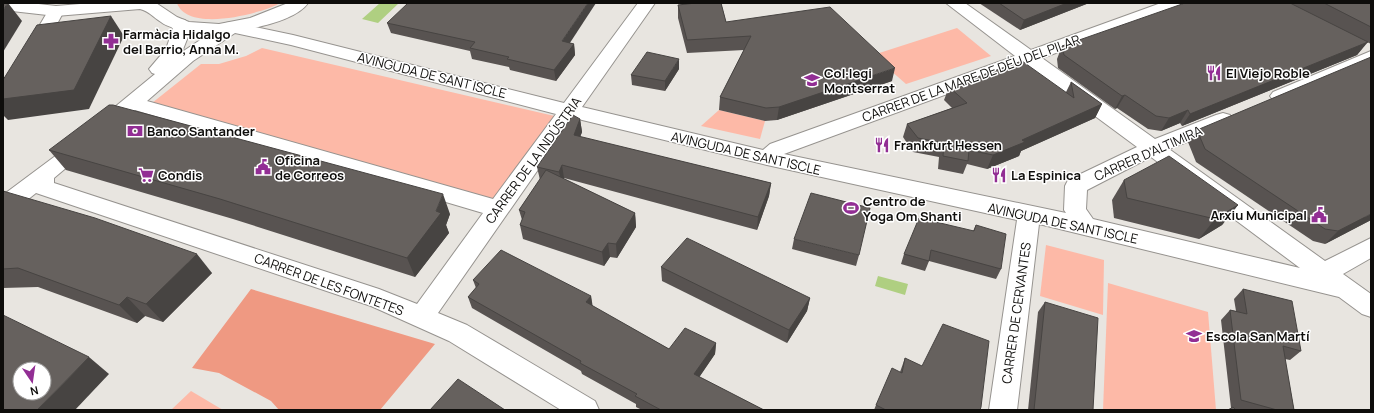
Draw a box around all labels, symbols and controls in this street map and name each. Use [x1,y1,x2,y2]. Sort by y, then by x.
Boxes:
place label: Farmàcia Hidalgo del Barrio, Anna M. [123,25,239,58]
street label: CARRER DE LA MARE DE DÉU DEL PILAR [860,30,1082,126]
pharmacy icon: Farmàcia Hidalgo del Barrio, Anna M. [102,32,120,50]
street label: AVINGUDA DE SANT ISCLE [356,48,508,102]
place label: Col·legi Montserrat [824,64,895,97]
restaurant icon: El Viejo Roble [1205,64,1223,82]
place label: El Viejo Roble [1226,64,1310,82]
school or university icon: Col·legi Montserrat [803,71,821,89]
street label: CARRER DE LA INDÚSTRIA [481,93,585,227]
street label: CARRER D'ALTIMIRA [1091,121,1205,185]
bank icon: Banco Santander [126,122,144,140]
place label: Banco Santander [147,122,255,140]
street label: AVINGUDA DE SANT ISCLE [669,127,823,179]
restaurant icon: Frankfurt Hessen [873,136,891,154]
place label: Frankfurt Hessen [894,136,1002,154]
place label: Oficina de Correos [275,151,344,184]
public building icon: Oficina de Correos [254,158,272,176]
supermarket icon: Condis [137,166,155,184]
place label: Condis [158,166,202,184]
restaurant icon: La Espinica [990,166,1008,184]
place label: La Espinica [1011,166,1081,184]
place label: Centro de Yoga Om Shanti [863,192,962,225]
street label: AVINGUDA DE SANT ISCLE [986,198,1140,248]
sports icon: Centro de Yoga Om Shanti [842,199,860,217]
place label: Arxiu Municipal [1210,206,1307,224]
public building icon: Arxiu Municipal [1310,206,1328,224]
street label: CARRER DE CERVANTES [997,241,1035,385]
street label: CARRER DE LES FONTETES [252,249,406,319]
school or university icon: Escola San Martí [1185,327,1203,345]
place label: Escola San Martí [1206,327,1310,345]
north arrow [12,361,52,401]
text: N [29,383,40,399]

